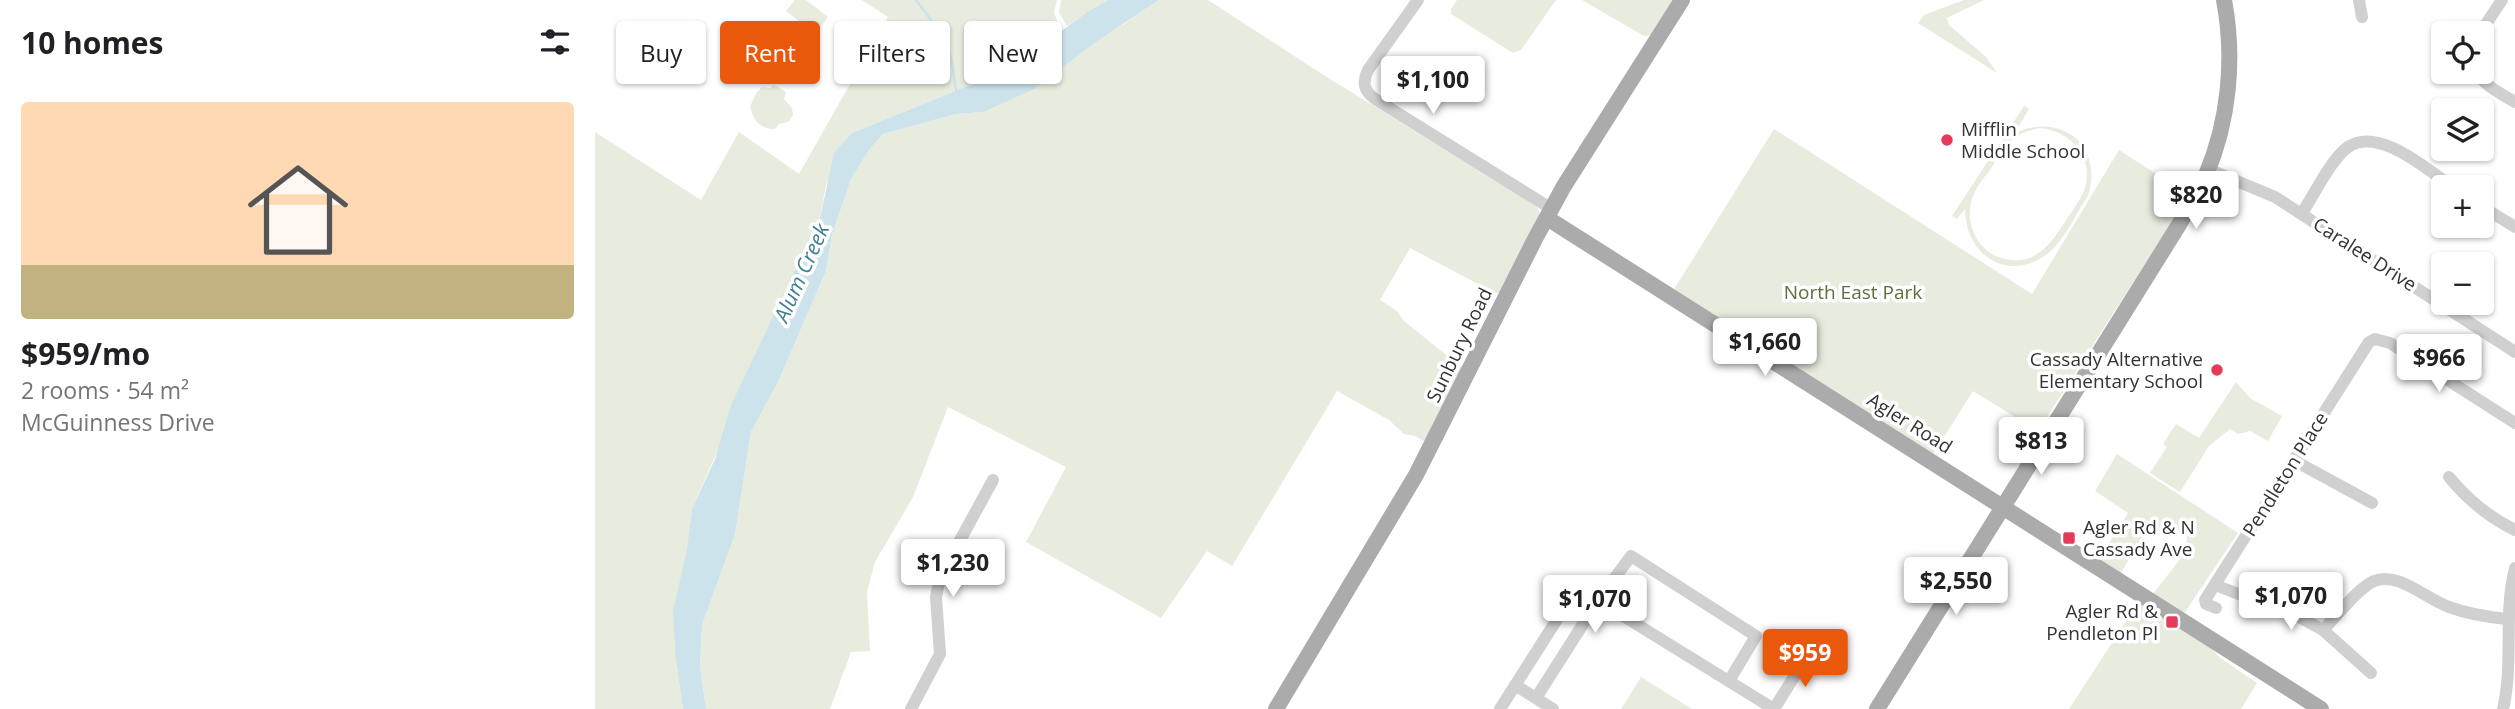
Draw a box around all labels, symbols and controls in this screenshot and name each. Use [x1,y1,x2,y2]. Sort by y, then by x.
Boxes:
chip: Buy [616,21,706,84]
chip: Rent [720,21,820,84]
chip: Filters [834,21,950,84]
chip: New [964,21,1062,84]
map controls [2431,21,2494,315]
button: locate [2431,21,2494,84]
text: 10 homes [21,22,164,63]
icon: filters [536,23,574,61]
pin: $1,100 [1376,57,1490,116]
text: $1,100 [1397,63,1469,95]
button: layers [2431,98,2494,161]
place label: Mifflin Middle School [1961,116,2085,164]
marker: Mifflin Middle School [1939,132,1955,148]
icon: home [235,147,361,273]
pin: $820 [2155,172,2237,231]
button: + [2431,175,2494,238]
text: $820 [2170,178,2222,210]
street label: Caralee Drive [2308,211,2422,297]
water label: Alum Creek [766,218,835,328]
button: − [2431,252,2494,315]
park label: North East Park [1784,279,1922,305]
street label: Sunbury Road [1420,283,1498,407]
pin: $1,660 [1708,318,1822,378]
text: $1,660 [1729,325,1801,357]
text: $959/mo [21,333,150,374]
pin: $966 [2398,334,2480,394]
text: $966 [2413,341,2465,373]
place label: Cassady Alternative Elementary School [2030,346,2203,394]
marker: Cassady Alternative Elementary School [2209,362,2225,378]
text: 2 rooms · 54 m² [21,374,189,406]
street label: Agler Road [1862,387,1958,459]
text: McGuinness Drive [21,406,215,438]
street label: Pendleton Place [2236,407,2334,541]
pin: $813 [2000,418,2082,477]
text: $813 [2015,424,2067,456]
place label: Agler Rd & N Cassady Ave [2083,514,2195,562]
marker: Agler Rd & N Cassady Ave [2061,530,2077,546]
pin: $1,230 [896,540,1010,599]
text: $1,230 [917,546,989,578]
pin: $2,550 [1899,558,2013,617]
text: $2,550 [1920,564,1992,596]
pin: $1,070 [2234,572,2348,632]
pin: $1,070 [1538,576,1652,635]
text: $1,070 [2255,579,2327,611]
text: $1,070 [1559,582,1631,614]
place label: Agler Rd & Pendleton Pl [2046,598,2158,646]
marker: Agler Rd & Pendleton Pl [2164,614,2180,630]
pin: $959 [1764,630,1846,689]
text: $959 [1779,636,1831,668]

